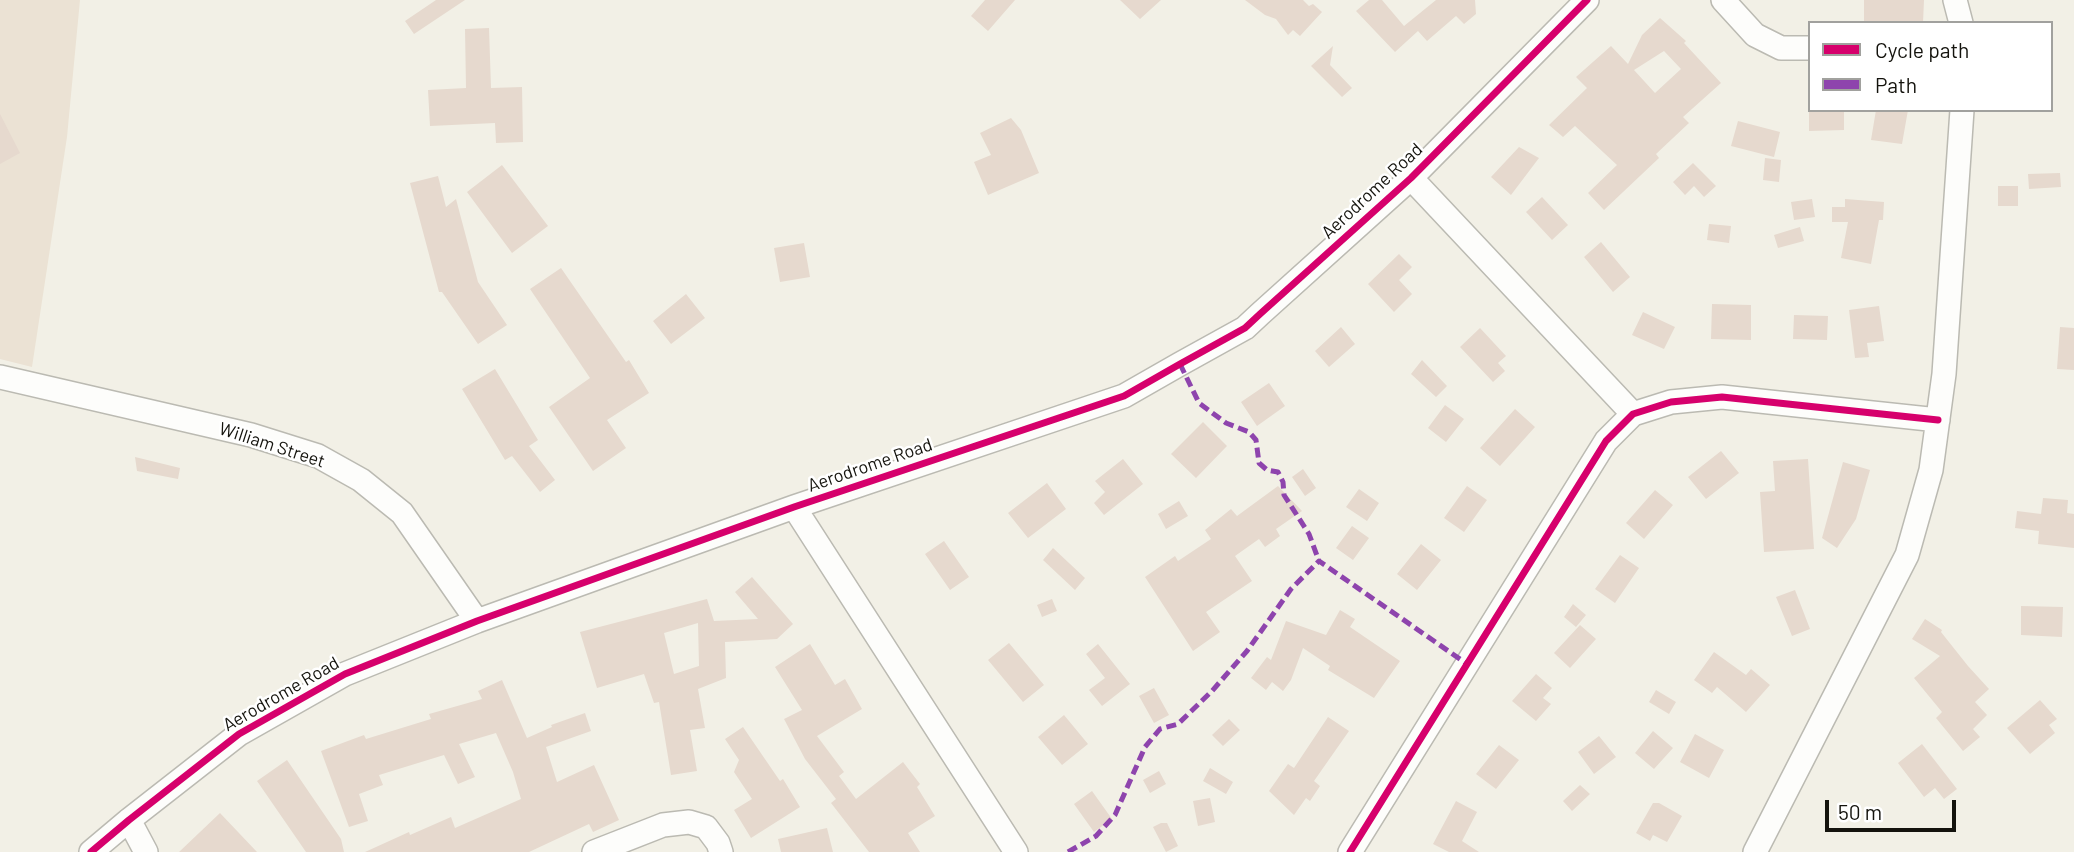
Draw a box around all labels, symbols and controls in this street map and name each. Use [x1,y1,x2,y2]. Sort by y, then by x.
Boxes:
legend [1808,21,2053,112]
text: Cycle path [1875,37,1969,62]
text: Path [1875,72,1917,97]
street label: Aerodrome Road [1317,139,1427,243]
street label: William Street [216,418,328,472]
street label: Aerodrome Road [805,434,935,496]
street label: Aerodrome Road [219,652,343,736]
scale bar [1829,786,1960,830]
text: 50 m [1838,799,1882,824]

